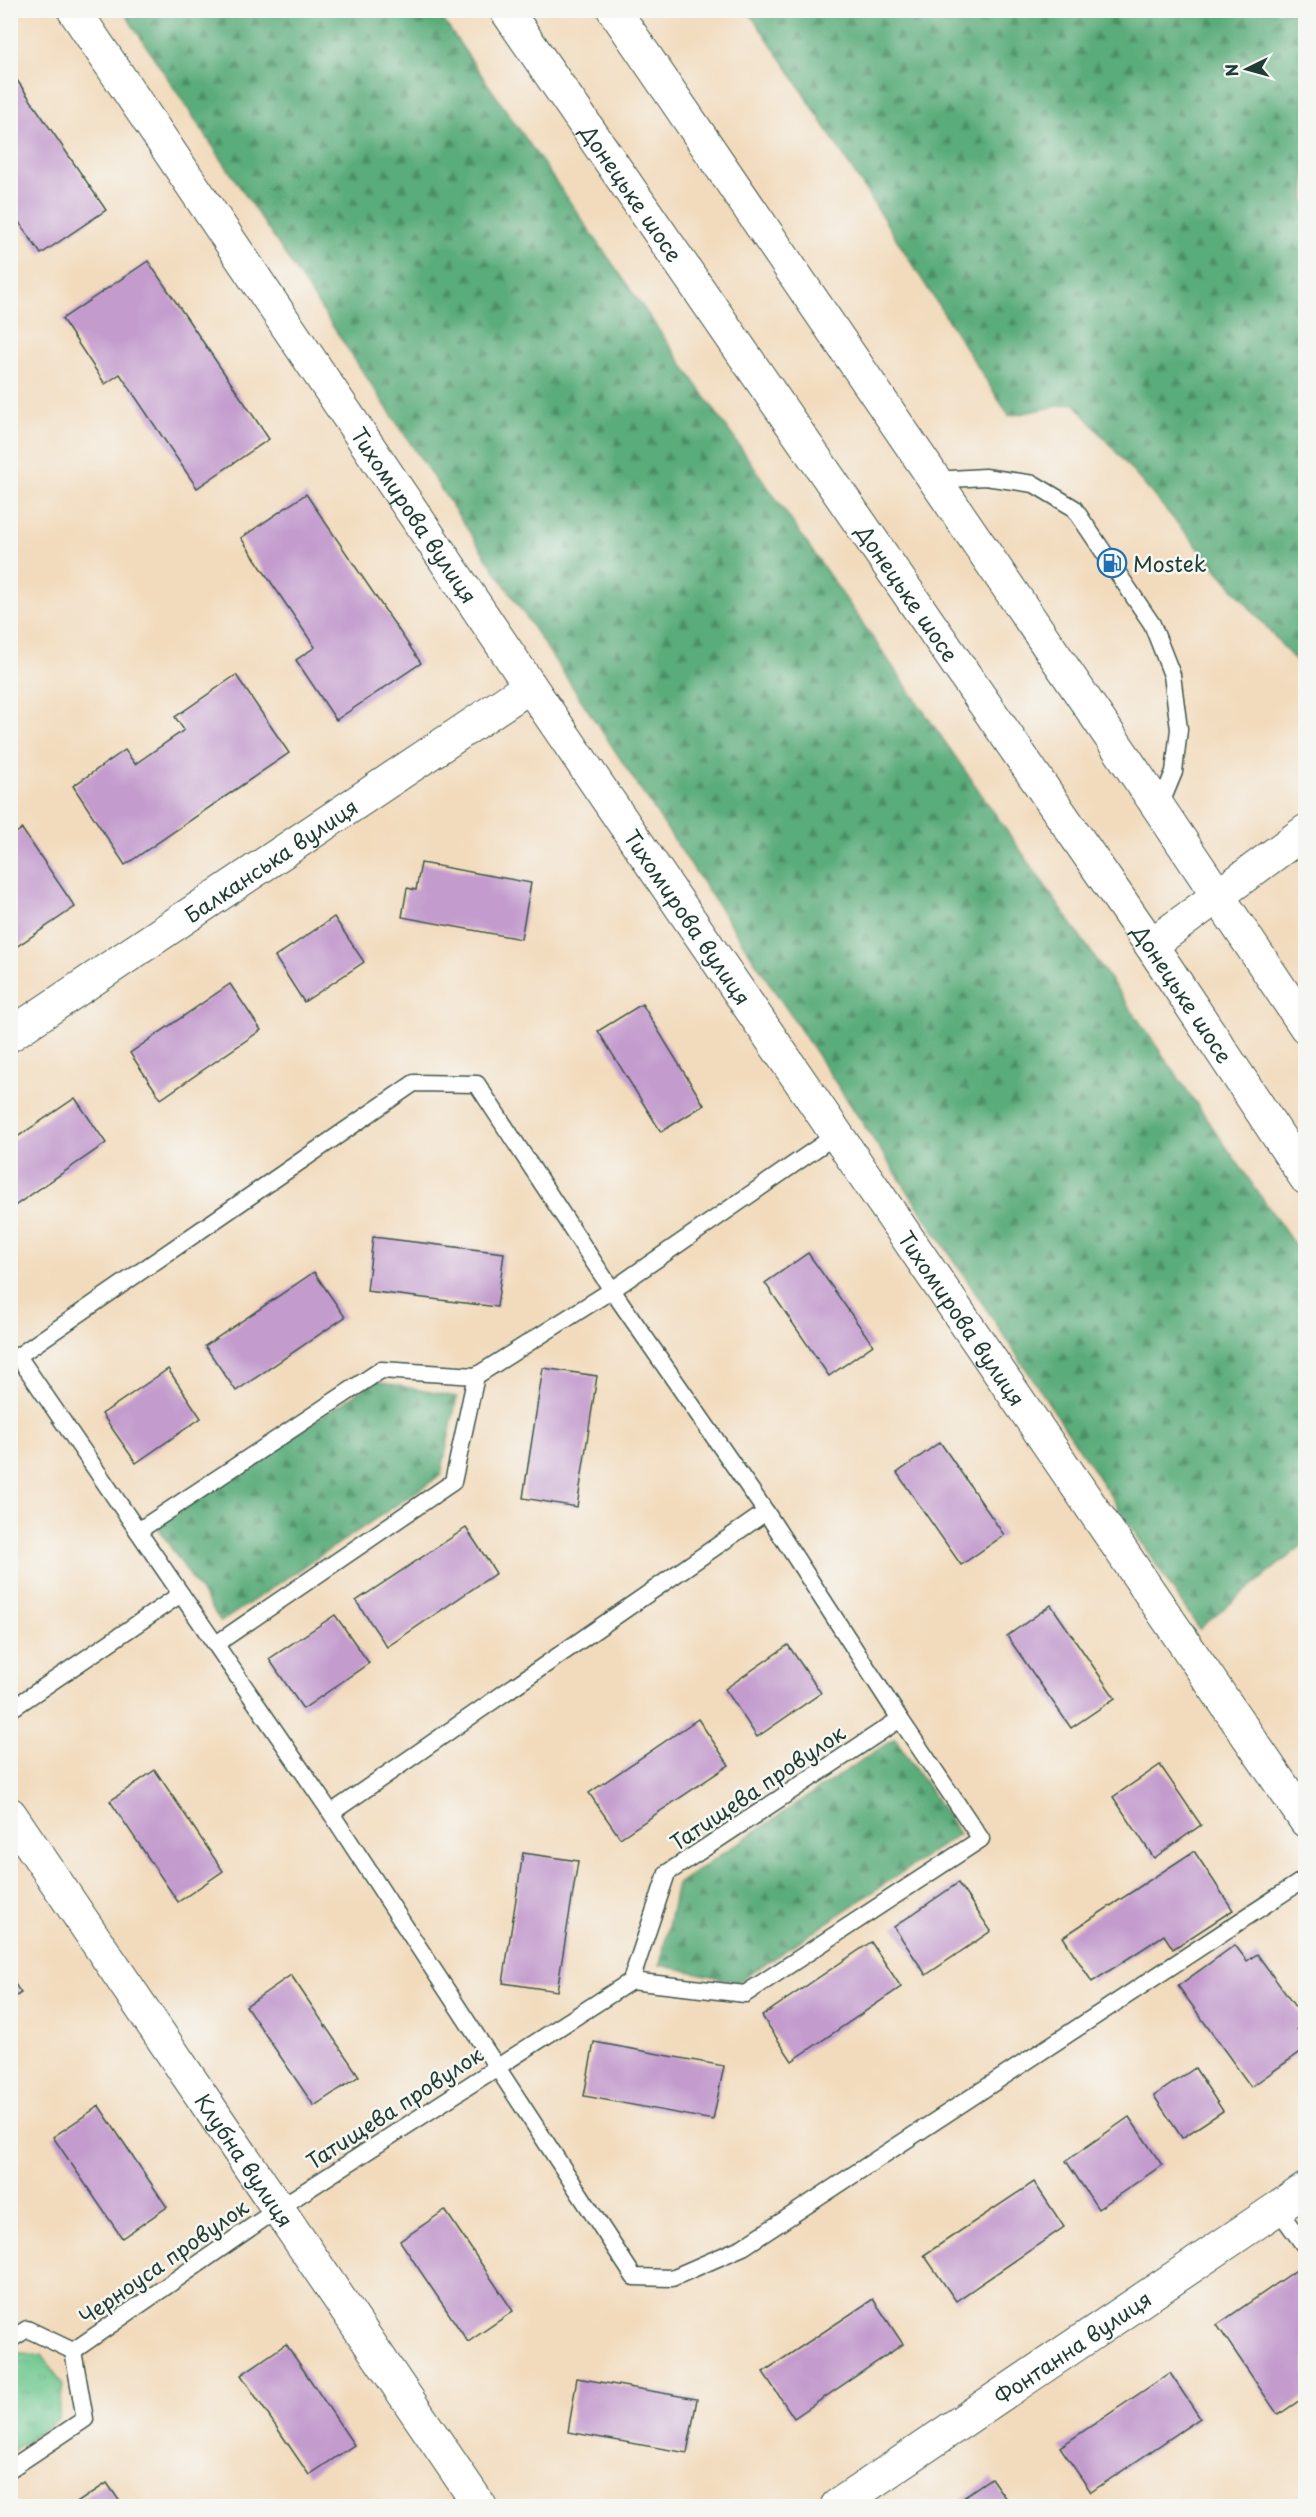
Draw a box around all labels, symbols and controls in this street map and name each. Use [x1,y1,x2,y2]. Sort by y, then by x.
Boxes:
north arrow [1217,39,1277,99]
text: N [1219,63,1244,78]
street label: Донецьке шосе [573,117,691,268]
street label: Тихомирова вулиця [344,420,486,609]
street label: Донецьке шосе [849,517,967,668]
fuel station icon: Mostek [1096,547,1128,579]
place label: Mostek [1133,547,1207,579]
street label: Балканська вулиця [178,790,364,930]
street label: Тихомирова вулиця [616,823,759,1011]
street label: Донецьке шосе [1125,917,1241,1069]
street label: Тихомирова вулиця [891,1224,1034,1412]
street label: Татищева провулок [663,1716,851,1858]
street label: Татищева провулок [299,2037,489,2176]
street label: Клубна вулиця [188,2086,302,2233]
street label: Черноуса провулок [72,2190,255,2332]
street label: Фонтанна вулиця [987,2282,1157,2412]

